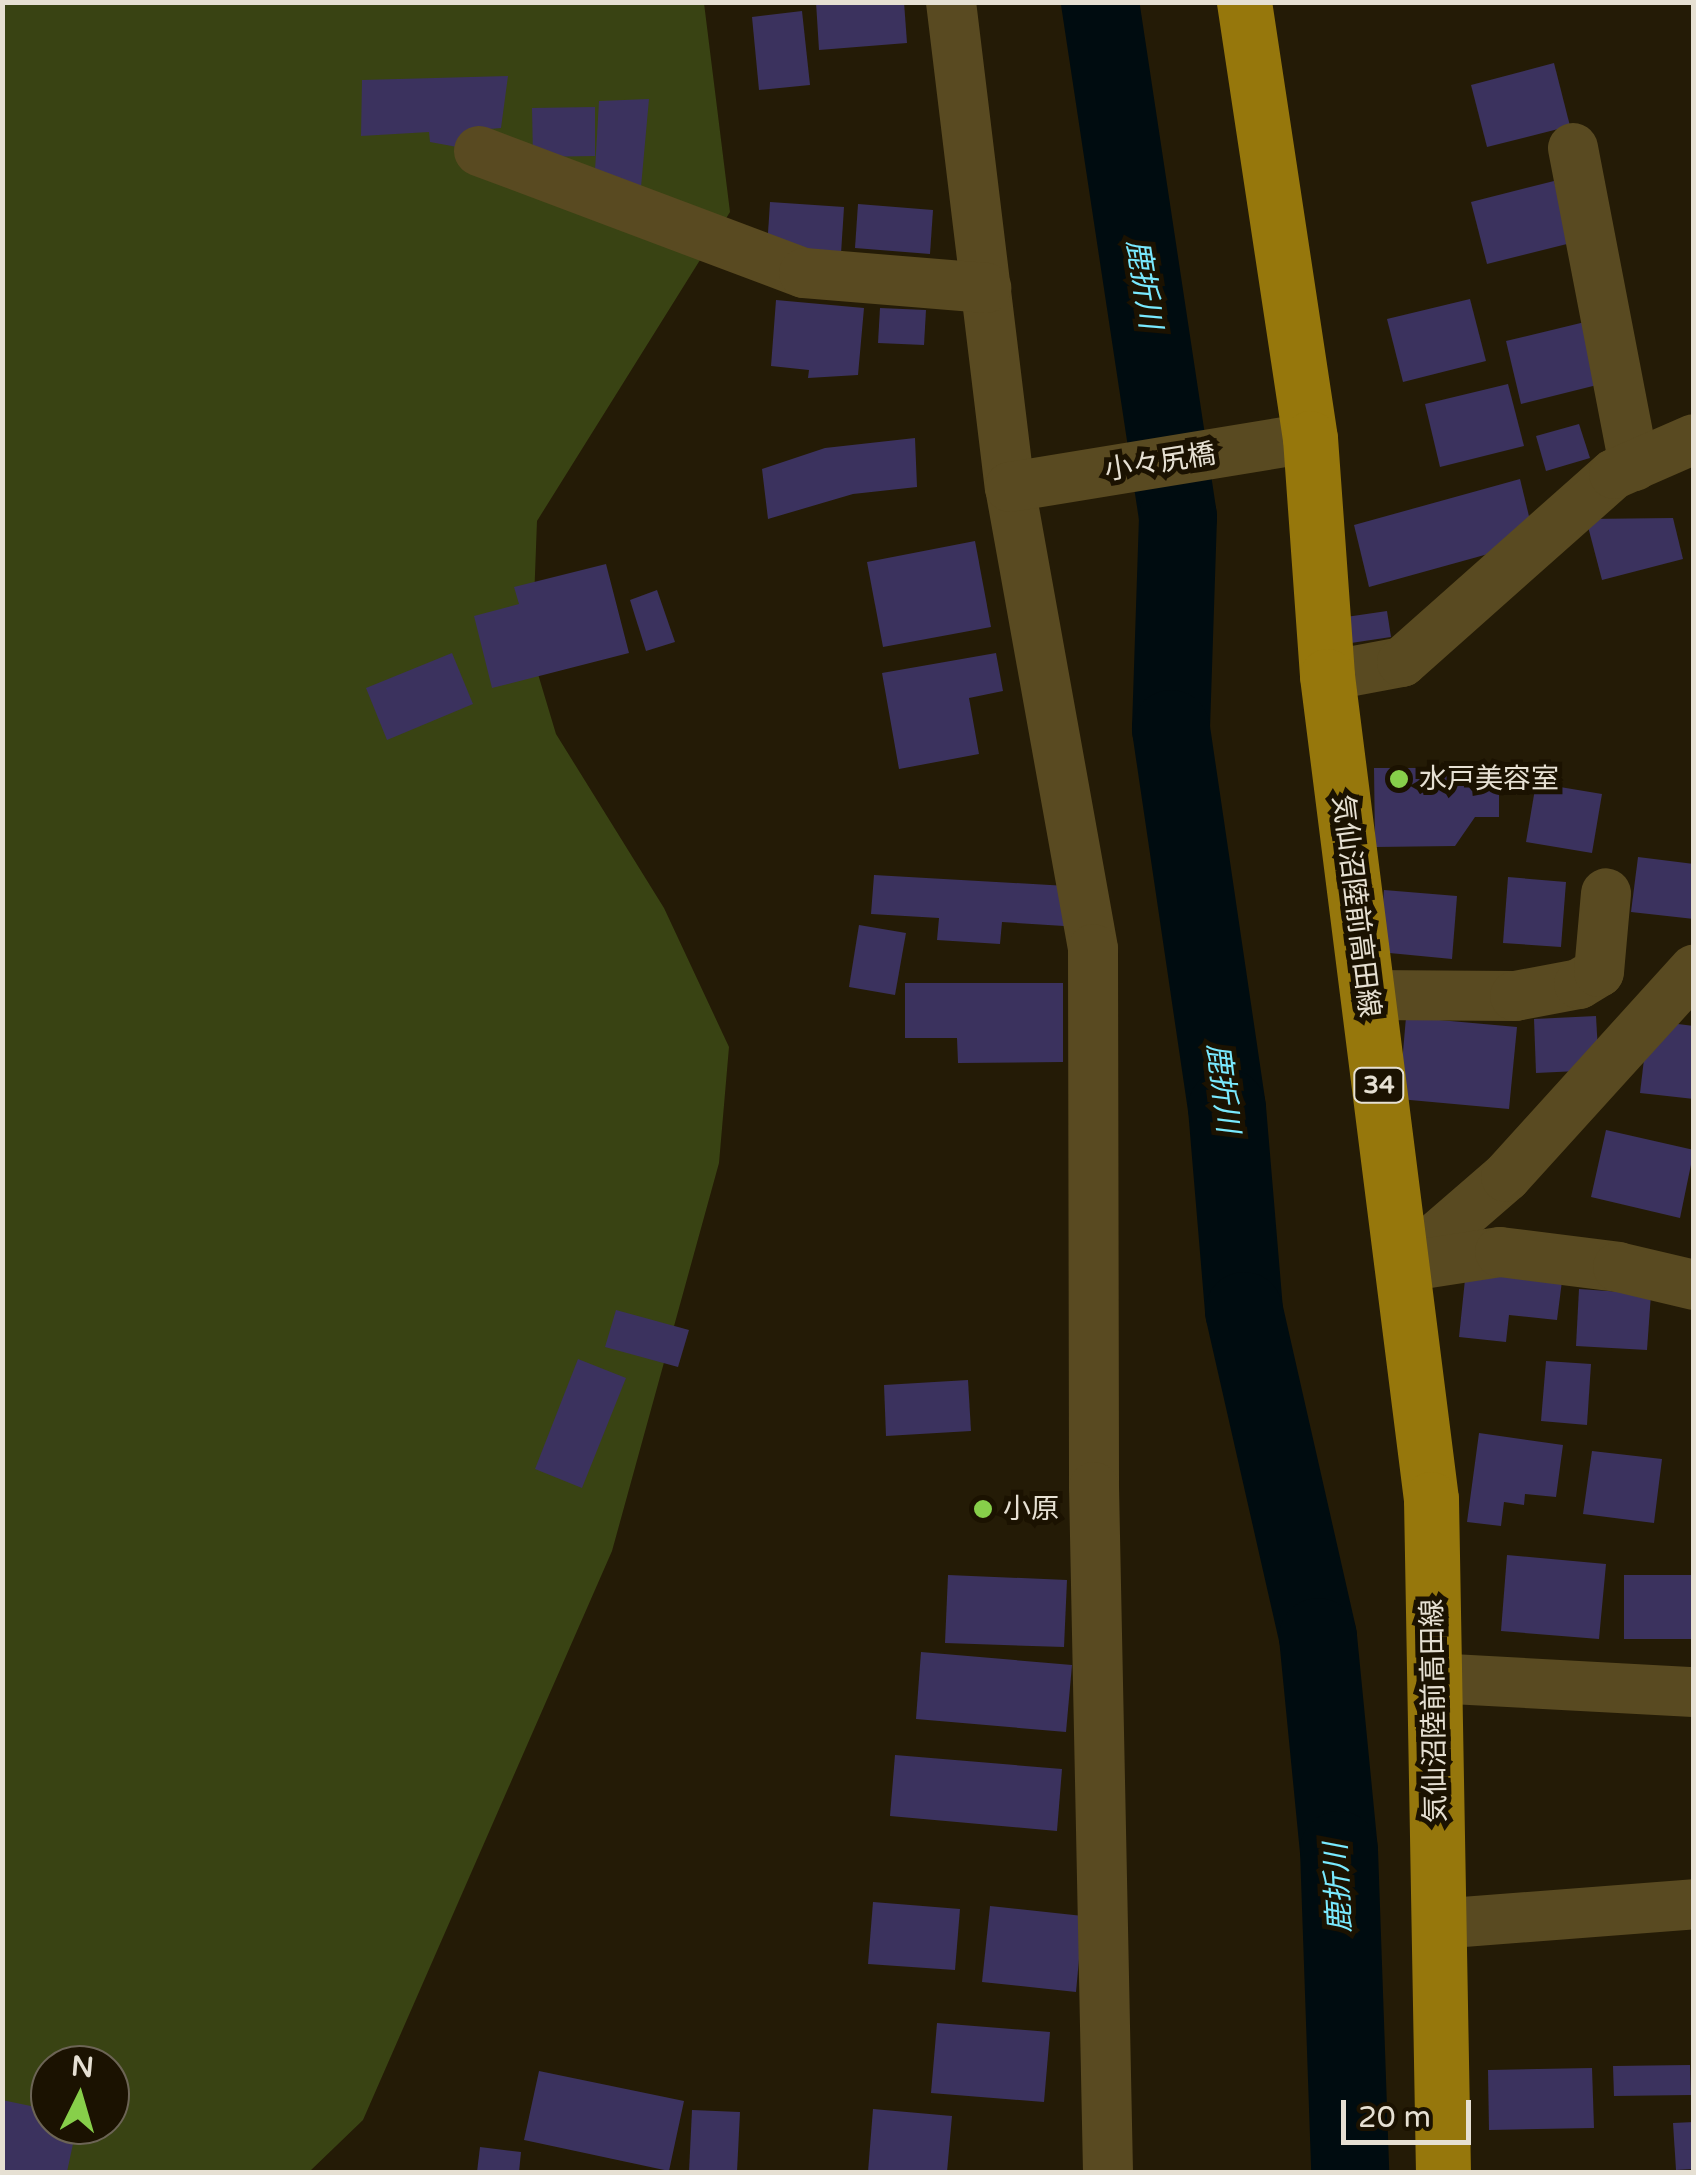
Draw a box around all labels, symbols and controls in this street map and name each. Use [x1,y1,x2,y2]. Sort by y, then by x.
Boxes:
water label: 鹿折川 [1118,237,1168,331]
street label: 小々尻橋 [1102,437,1218,487]
place label: 水戸美容室 [1419,762,1559,796]
marker: 水戸美容室 [1388,768,1410,790]
street label: 気仙沼陸前高田線 [1326,793,1386,1019]
water label: 鹿折川 [1199,1041,1245,1135]
road number: 34 [1352,1065,1406,1105]
place label: 小原 [1003,1492,1059,1526]
marker: 小原 [972,1498,994,1520]
street label: 気仙沼陸前高田線 [1415,1599,1453,1823]
water label: 鹿折川 [1319,1842,1359,1934]
north arrow [30,2045,130,2145]
text: N [70,2049,95,2085]
scale bar [1346,2080,1476,2142]
text: 20 m [1358,2099,1431,2136]

